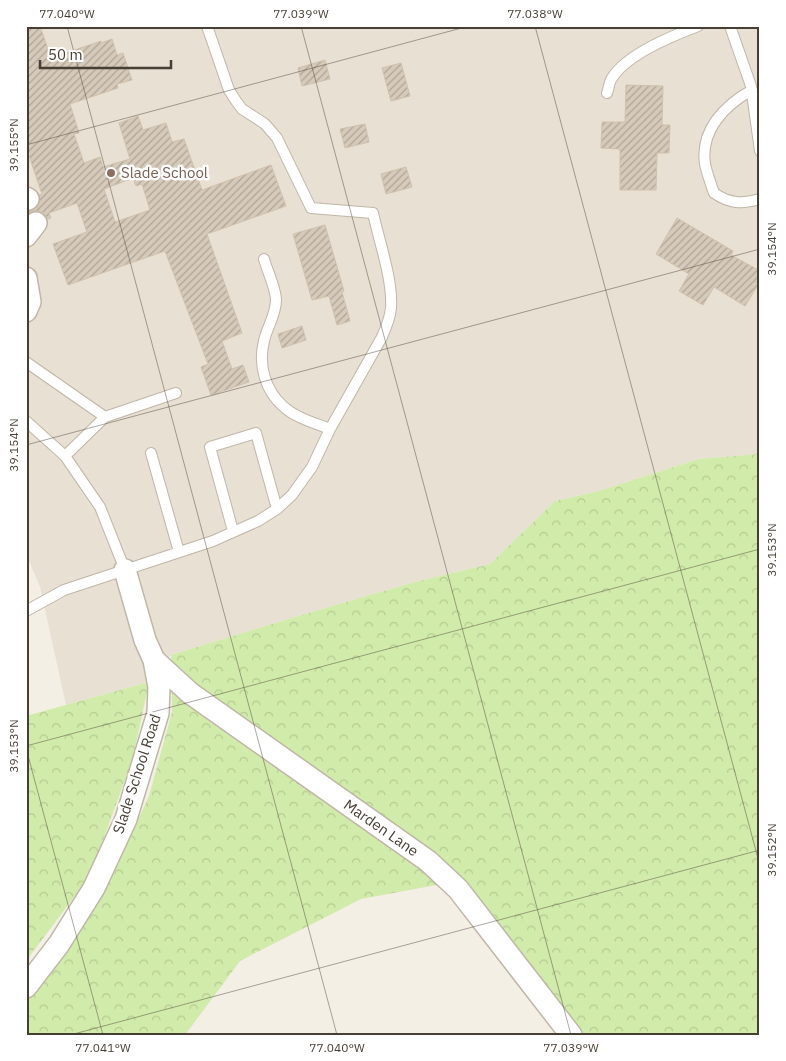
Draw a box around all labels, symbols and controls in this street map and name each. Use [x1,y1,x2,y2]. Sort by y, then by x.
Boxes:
text: 77.040°W [39,6,95,21]
text: 77.039°W [273,6,329,21]
text: 77.038°W [507,6,563,21]
scale bar [40,38,171,70]
text: 50 m [48,45,83,64]
text: 39.155°N [6,118,21,172]
place label: Slade School [121,163,208,182]
marker: Slade School [105,167,117,179]
text: 39.154°N [764,222,779,276]
text: 39.154°N [6,418,21,472]
text: 39.153°N [764,523,779,577]
street label: Slade School Road [108,711,165,836]
text: 39.153°N [6,719,21,773]
street label: Marden Lane [340,795,422,860]
text: 39.152°N [764,823,779,877]
text: 77.041°W [75,1040,131,1055]
text: 77.040°W [309,1040,365,1055]
text: 77.039°W [543,1040,599,1055]

